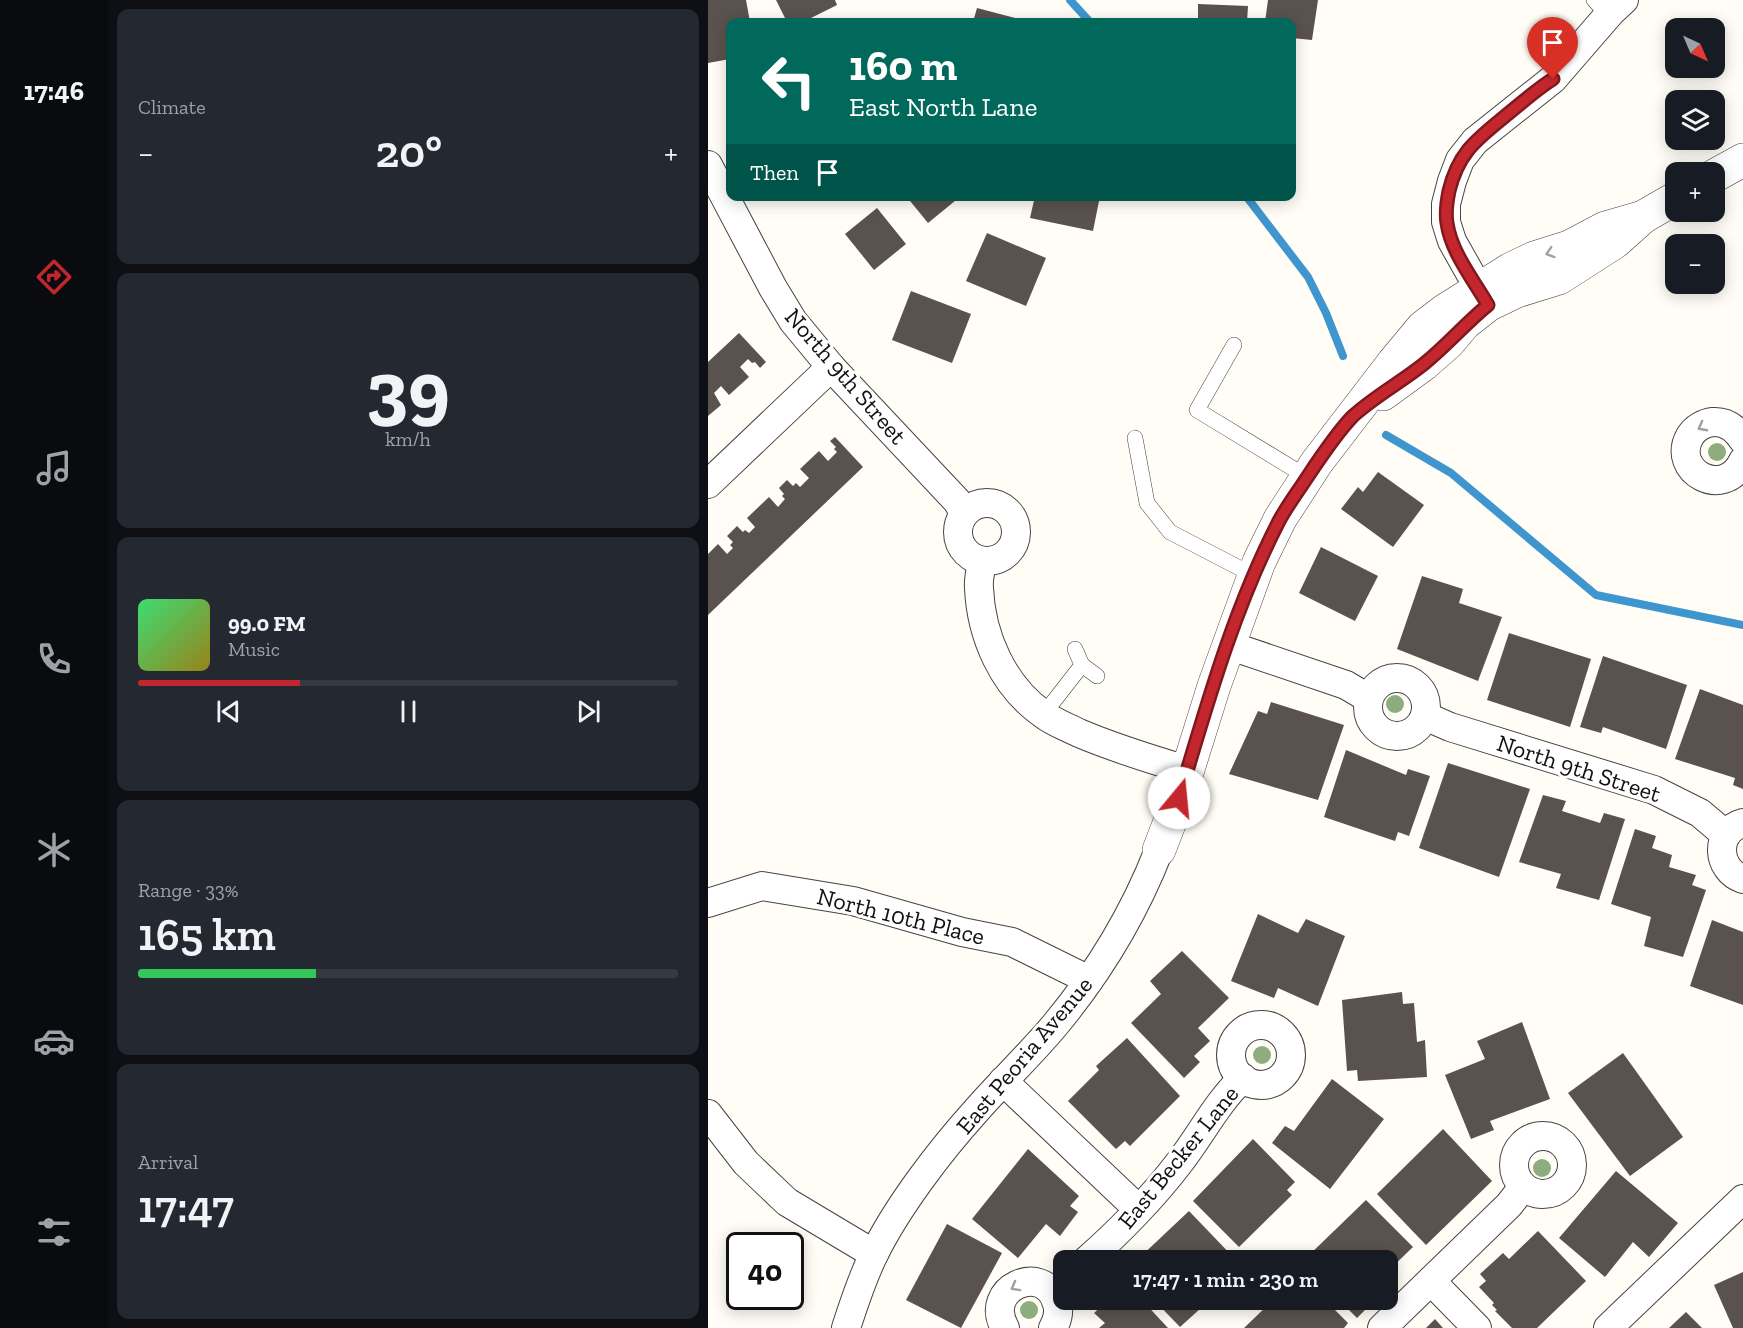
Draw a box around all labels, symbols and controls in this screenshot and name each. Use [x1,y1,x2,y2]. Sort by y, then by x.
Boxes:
pin [1527,17,1578,79]
north arrow [1665,18,1725,78]
map controls [1665,18,1725,294]
icon: arrive [1536,26,1569,59]
text: 160 m [849,40,957,91]
icon: left [750,42,828,120]
text: 17:46 [24,75,84,107]
button: layers [1665,90,1725,150]
text: East North Lane [849,91,1037,123]
text: Climate [138,95,206,119]
text: 20° [375,125,442,179]
text: − [138,133,153,172]
text: + [664,133,678,172]
icon: arrive [811,156,844,189]
text: Then [750,159,799,186]
button: + [1665,162,1725,222]
button: − [1665,234,1725,294]
one-way arrow [1545,246,1556,258]
icon: directions [33,256,75,298]
street label: North 9th Street [779,302,913,450]
text: 39 [366,341,450,435]
one-way arrow [1698,420,1708,431]
text: km/h [385,427,431,451]
icon: music [33,447,75,489]
text: 99.0 FM [228,610,306,637]
text: Music [228,637,280,661]
icon: phone [33,638,75,680]
icon: previous [212,695,245,728]
icon: pause [392,695,425,728]
icon: next [572,695,605,728]
street label: North 9th Street [1493,728,1665,808]
position arrow [1147,766,1211,830]
icon: climate [33,829,75,871]
text: Range · 33% [138,878,239,902]
street label: North 10th Place [814,881,988,951]
text: 165 km [138,908,276,962]
street label: East Peoria Avenue [950,970,1098,1140]
icon: car [33,1020,75,1062]
street label: East Becker Lane [1111,1080,1245,1234]
text: Arrival [138,1150,198,1174]
text: 17:47 [138,1180,234,1234]
icon: filters [33,1211,75,1253]
speed limit sign: 40 [726,1232,804,1310]
text: 17:47 · 1 min · 230 m [1133,1266,1318,1293]
one-way arrow [1011,1280,1022,1291]

